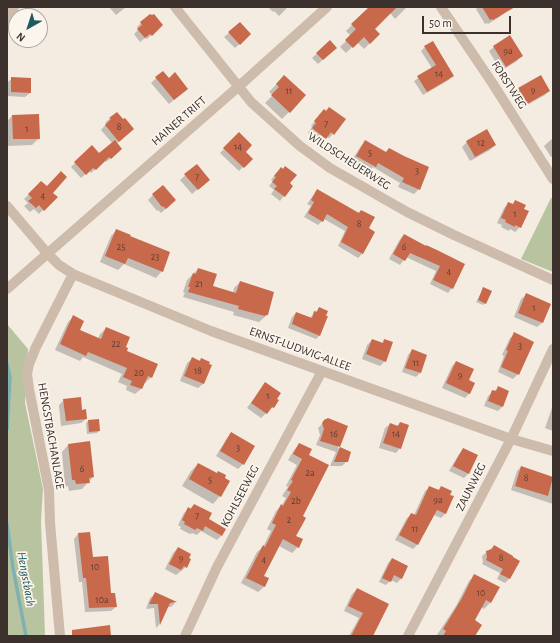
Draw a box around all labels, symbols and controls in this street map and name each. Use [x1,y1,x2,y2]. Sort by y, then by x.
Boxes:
north arrow [8,8,48,48]
scale bar [424,8,513,34]
text: 50 m [429,17,452,29]
text: N [14,30,27,44]
house number: 9a [503,45,513,57]
street label: FORSTWEG [488,58,530,112]
house number: 14 [435,68,443,80]
house number: 9 [531,84,535,96]
house number: 11 [286,85,292,97]
street label: HAINER TRIFT [149,93,209,149]
house number: 7 [324,118,328,130]
house number: 8 [117,121,121,133]
house number: 1 [25,123,29,135]
street label: WILDSCHEUERWEG [305,129,393,193]
house number: 12 [477,137,485,149]
house number: 14 [234,141,242,153]
house number: 5 [368,147,372,159]
house number: 3 [415,165,419,177]
house number: 7 [195,171,199,183]
house number: 4 [41,190,45,202]
house number: 1 [513,208,517,220]
house number: 8 [357,218,361,230]
house number: 25 [117,241,125,253]
house number: 6 [402,241,406,253]
house number: 23 [151,251,159,263]
house number: 4 [447,266,451,278]
house number: 21 [195,278,203,290]
house number: 1 [532,302,536,314]
street label: ERNST-LUDWIG-ALLEE [247,324,353,374]
house number: 22 [111,338,121,350]
house number: 3 [518,340,522,352]
house number: 11 [413,357,419,369]
house number: 18 [194,365,202,377]
house number: 20 [134,367,144,379]
house number: 9 [458,369,462,381]
street label: HENGSTBACHANLAGE [35,382,67,490]
house number: 1 [266,390,270,402]
house number: 16 [330,428,338,440]
house number: 14 [392,428,400,440]
house number: 3 [236,442,240,454]
street label: ZAUNWEG [453,461,489,513]
house number: 6 [80,463,84,475]
street label: KOHLSEEWEG [218,463,262,529]
house number: 2a [305,467,315,479]
house number: 8 [524,472,528,484]
house number: 5 [208,474,212,486]
house number: 9a [433,494,443,506]
house number: 2b [291,495,301,507]
house number: 7 [195,510,199,522]
house number: 2 [287,514,291,526]
house number: 11 [412,523,418,535]
water label: Hengstbach [14,550,38,608]
house number: 9 [179,552,183,564]
house number: 8 [499,552,503,564]
house number: 4 [262,554,266,566]
house number: 10 [91,561,99,573]
house number: 10 [477,587,485,599]
house number: 10a [95,594,109,606]

